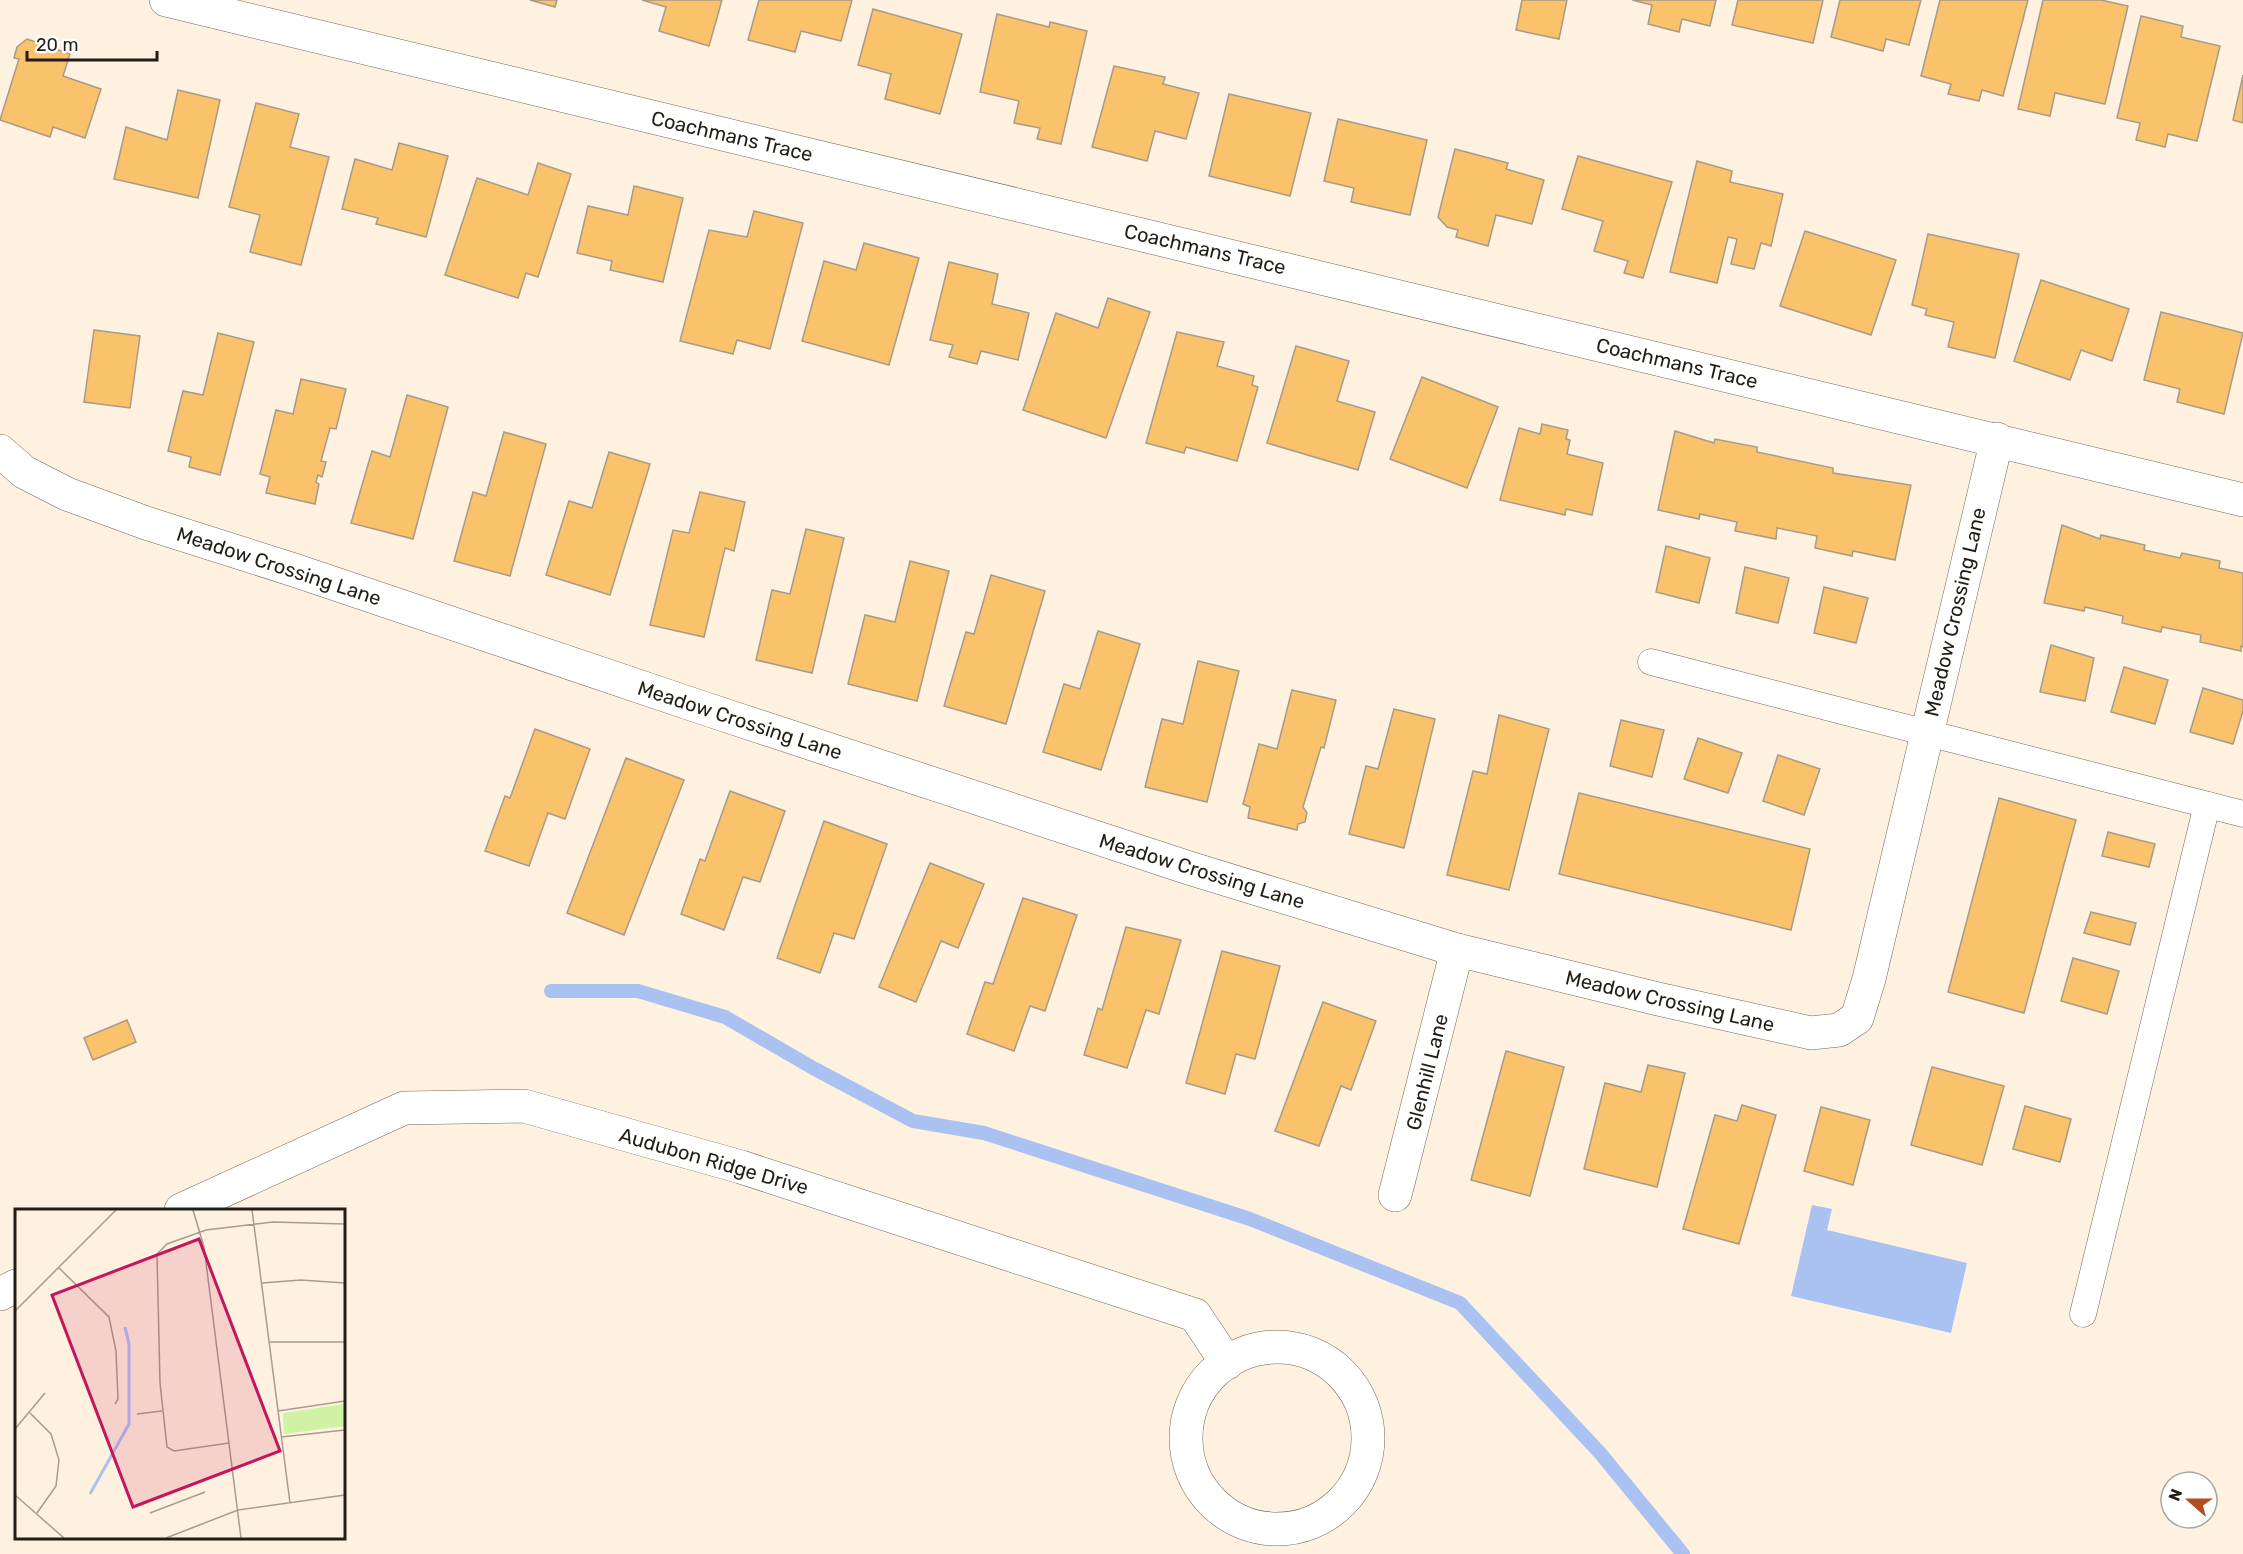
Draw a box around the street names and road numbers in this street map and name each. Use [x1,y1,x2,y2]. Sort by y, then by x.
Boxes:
street label: Coachmans Trace [649,106,815,166]
street label: Coachmans Trace [1122,219,1288,279]
street label: Coachmans Trace [1594,333,1760,393]
street label: Meadow Crossing Lane [1919,505,1991,719]
street label: Meadow Crossing Lane [174,522,384,610]
street label: Meadow Crossing Lane [635,676,845,764]
street label: Meadow Crossing Lane [1096,828,1308,914]
street label: Meadow Crossing Lane [1563,965,1777,1037]
street label: Glenhill Lane [1401,1011,1453,1133]
street label: Audubon Ridge Drive [617,1122,811,1200]

